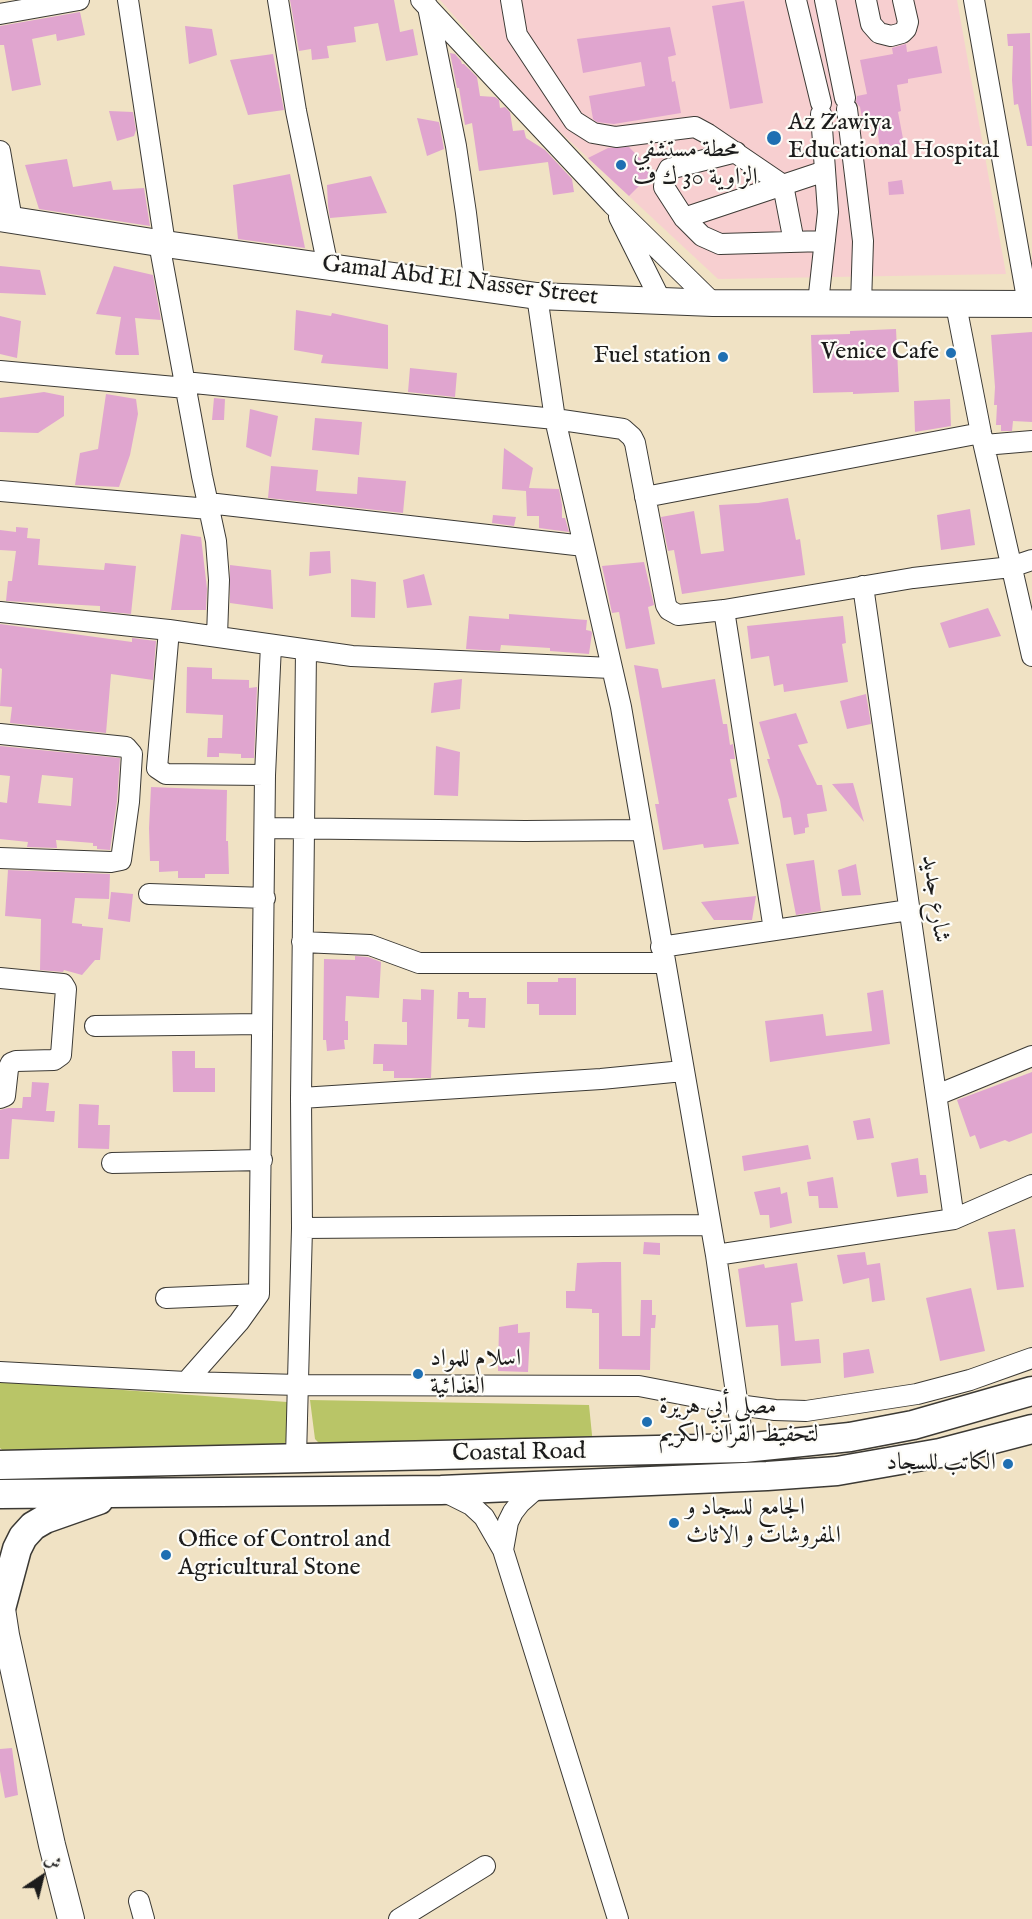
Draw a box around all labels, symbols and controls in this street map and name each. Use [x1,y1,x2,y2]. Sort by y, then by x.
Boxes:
place label: Az Zawiya Educational Hospital [788,110,999,166]
marker: Az Zawiya Educational Hospital [765,129,783,147]
place label: محطة مستشفي الزاوية 30 ك ف [633,137,758,193]
marker: محطة مستشفي الزاوية 30 ك ف [614,158,628,172]
street label: Gamal Abd El Nasser Street [320,251,600,313]
place label: Venice Cafe [821,339,939,367]
place label: Fuel station [593,343,711,371]
marker: Venice Cafe [944,346,958,360]
marker: Fuel station [716,350,730,364]
street label: شارع جديد [914,853,954,945]
place label: اسلام للمواد الغذائية [430,1346,521,1402]
marker: اسلام للمواد الغذائية [411,1367,425,1381]
place label: مصلى أبي هريرة لتحفيظ القرآن الكريم [659,1394,819,1450]
marker: مصلى أبي هريرة لتحفيظ القرآن الكريم [640,1415,654,1429]
street label: Coastal Road [452,1438,586,1470]
place label: الكاتب للسجاد [886,1450,996,1478]
marker: الكاتب للسجاد [1001,1457,1015,1471]
place label: الجامع للسجاد و المفروشات و الاثاث [686,1495,841,1551]
marker: الجامع للسجاد و المفروشات و الاثاث [667,1516,681,1530]
place label: Office of Control and Agricultural Stone [178,1527,390,1583]
marker: Office of Control and Agricultural Stone [159,1548,173,1562]
north arrow [12,1847,72,1907]
text: ش [40,1850,65,1875]

